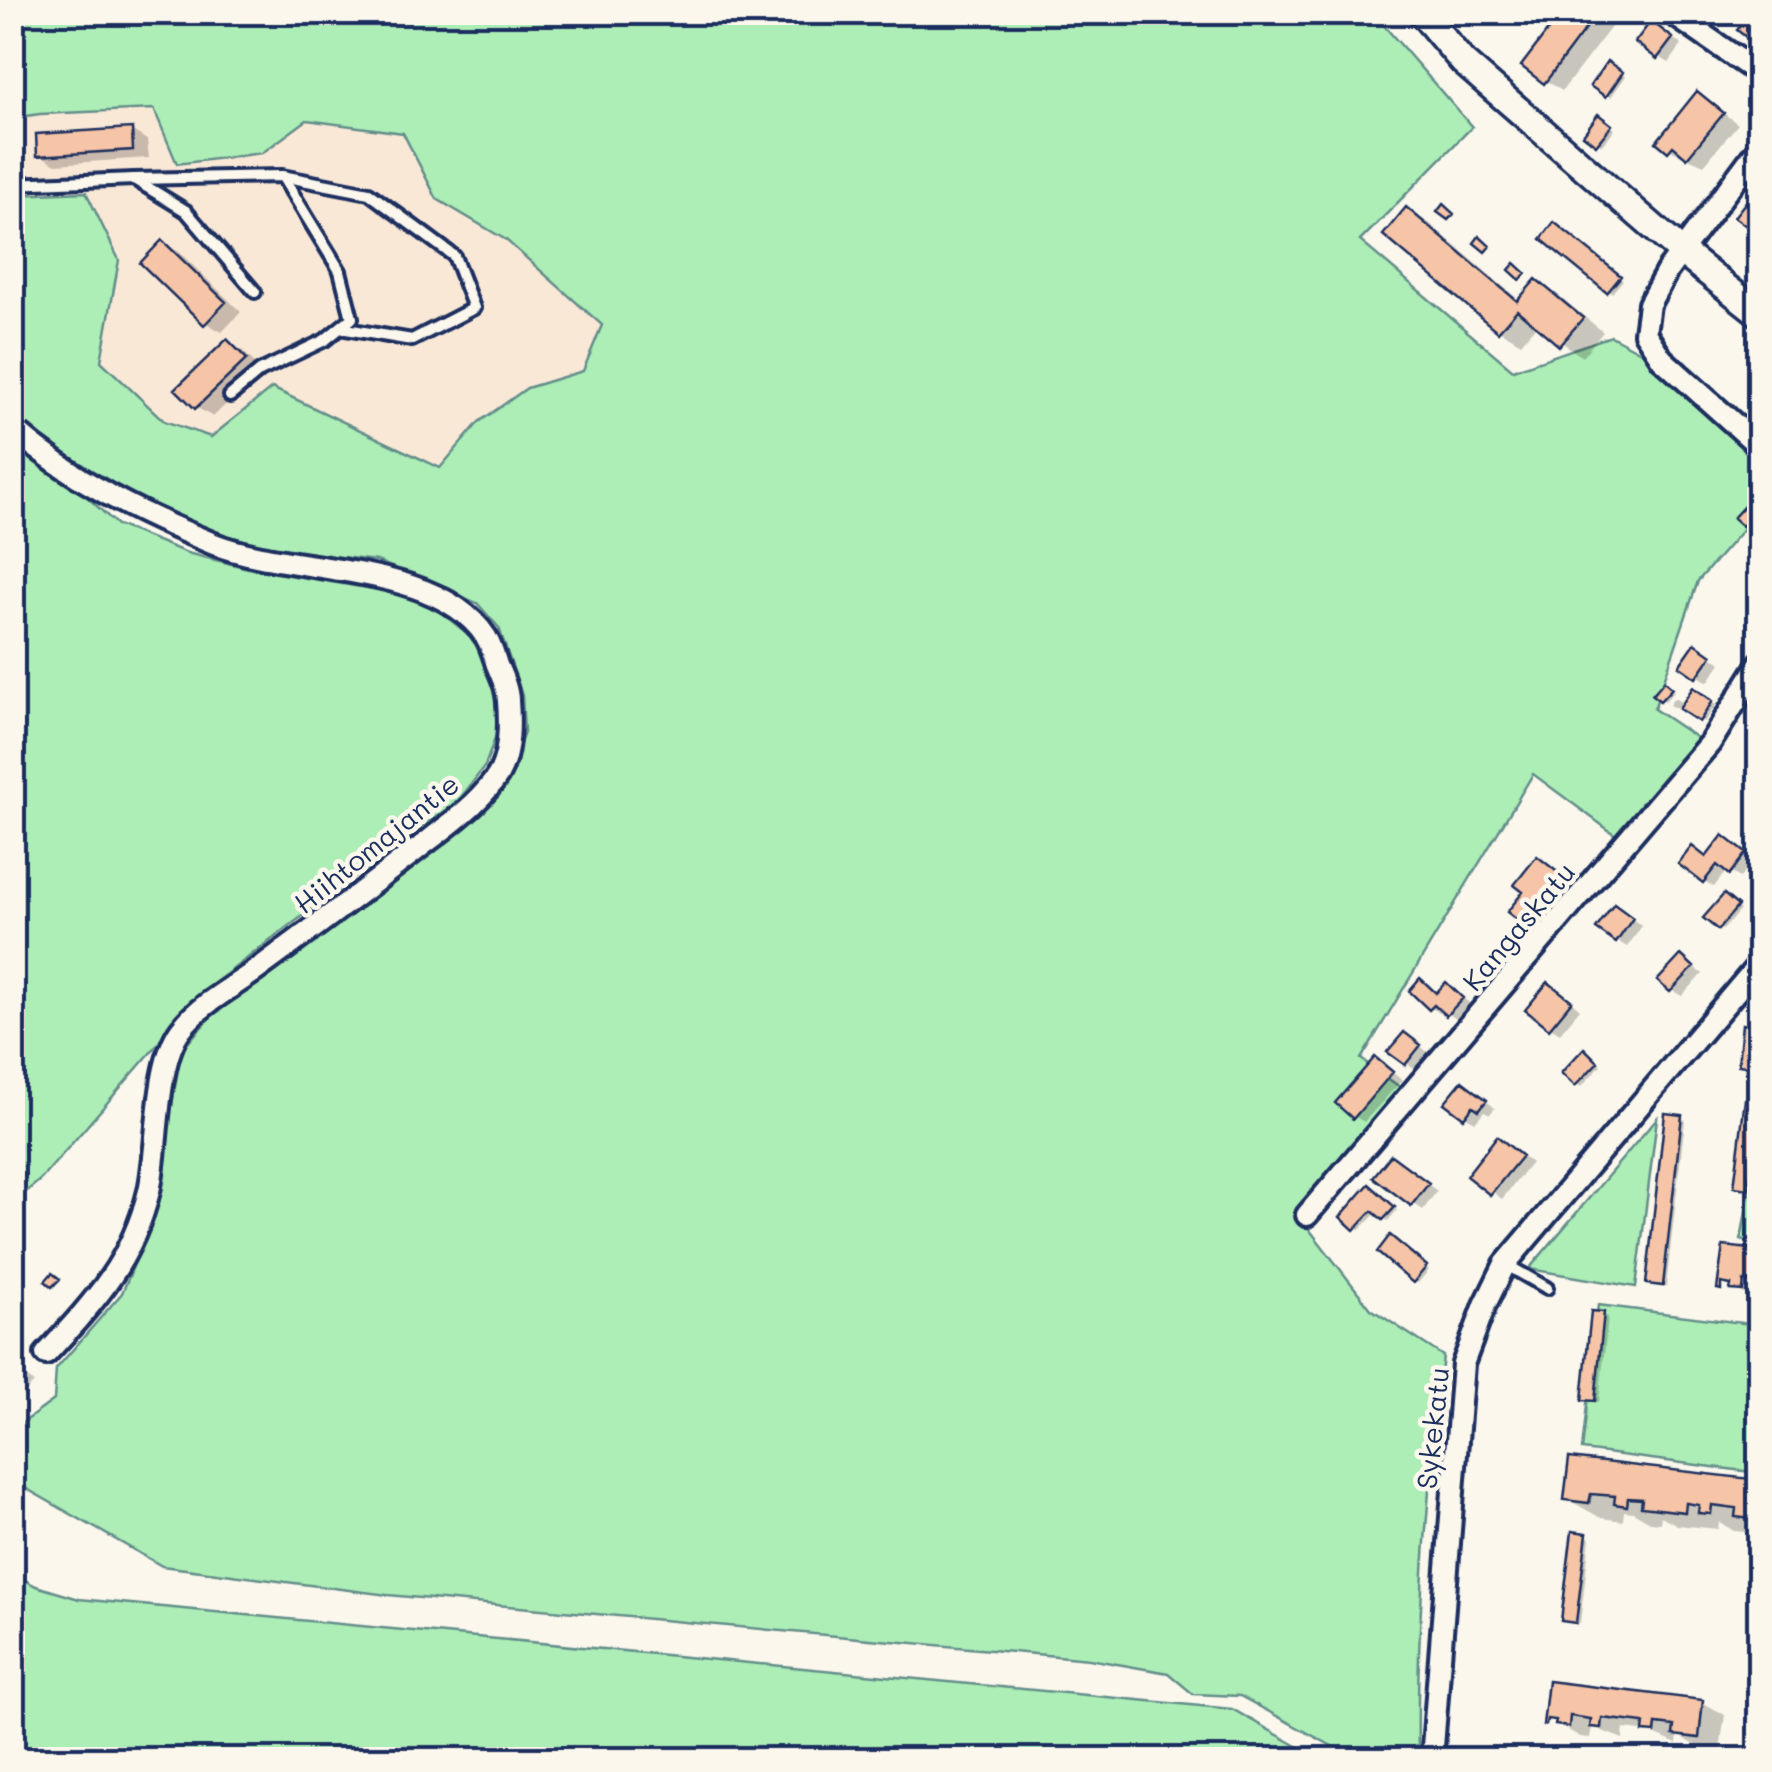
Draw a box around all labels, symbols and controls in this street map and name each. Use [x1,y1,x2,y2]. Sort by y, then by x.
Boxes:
street label: Hiihtomajantie [286,765,466,921]
street label: Kangaskatu [1454,854,1582,998]
street label: Sykekatu [1408,1365,1456,1491]

